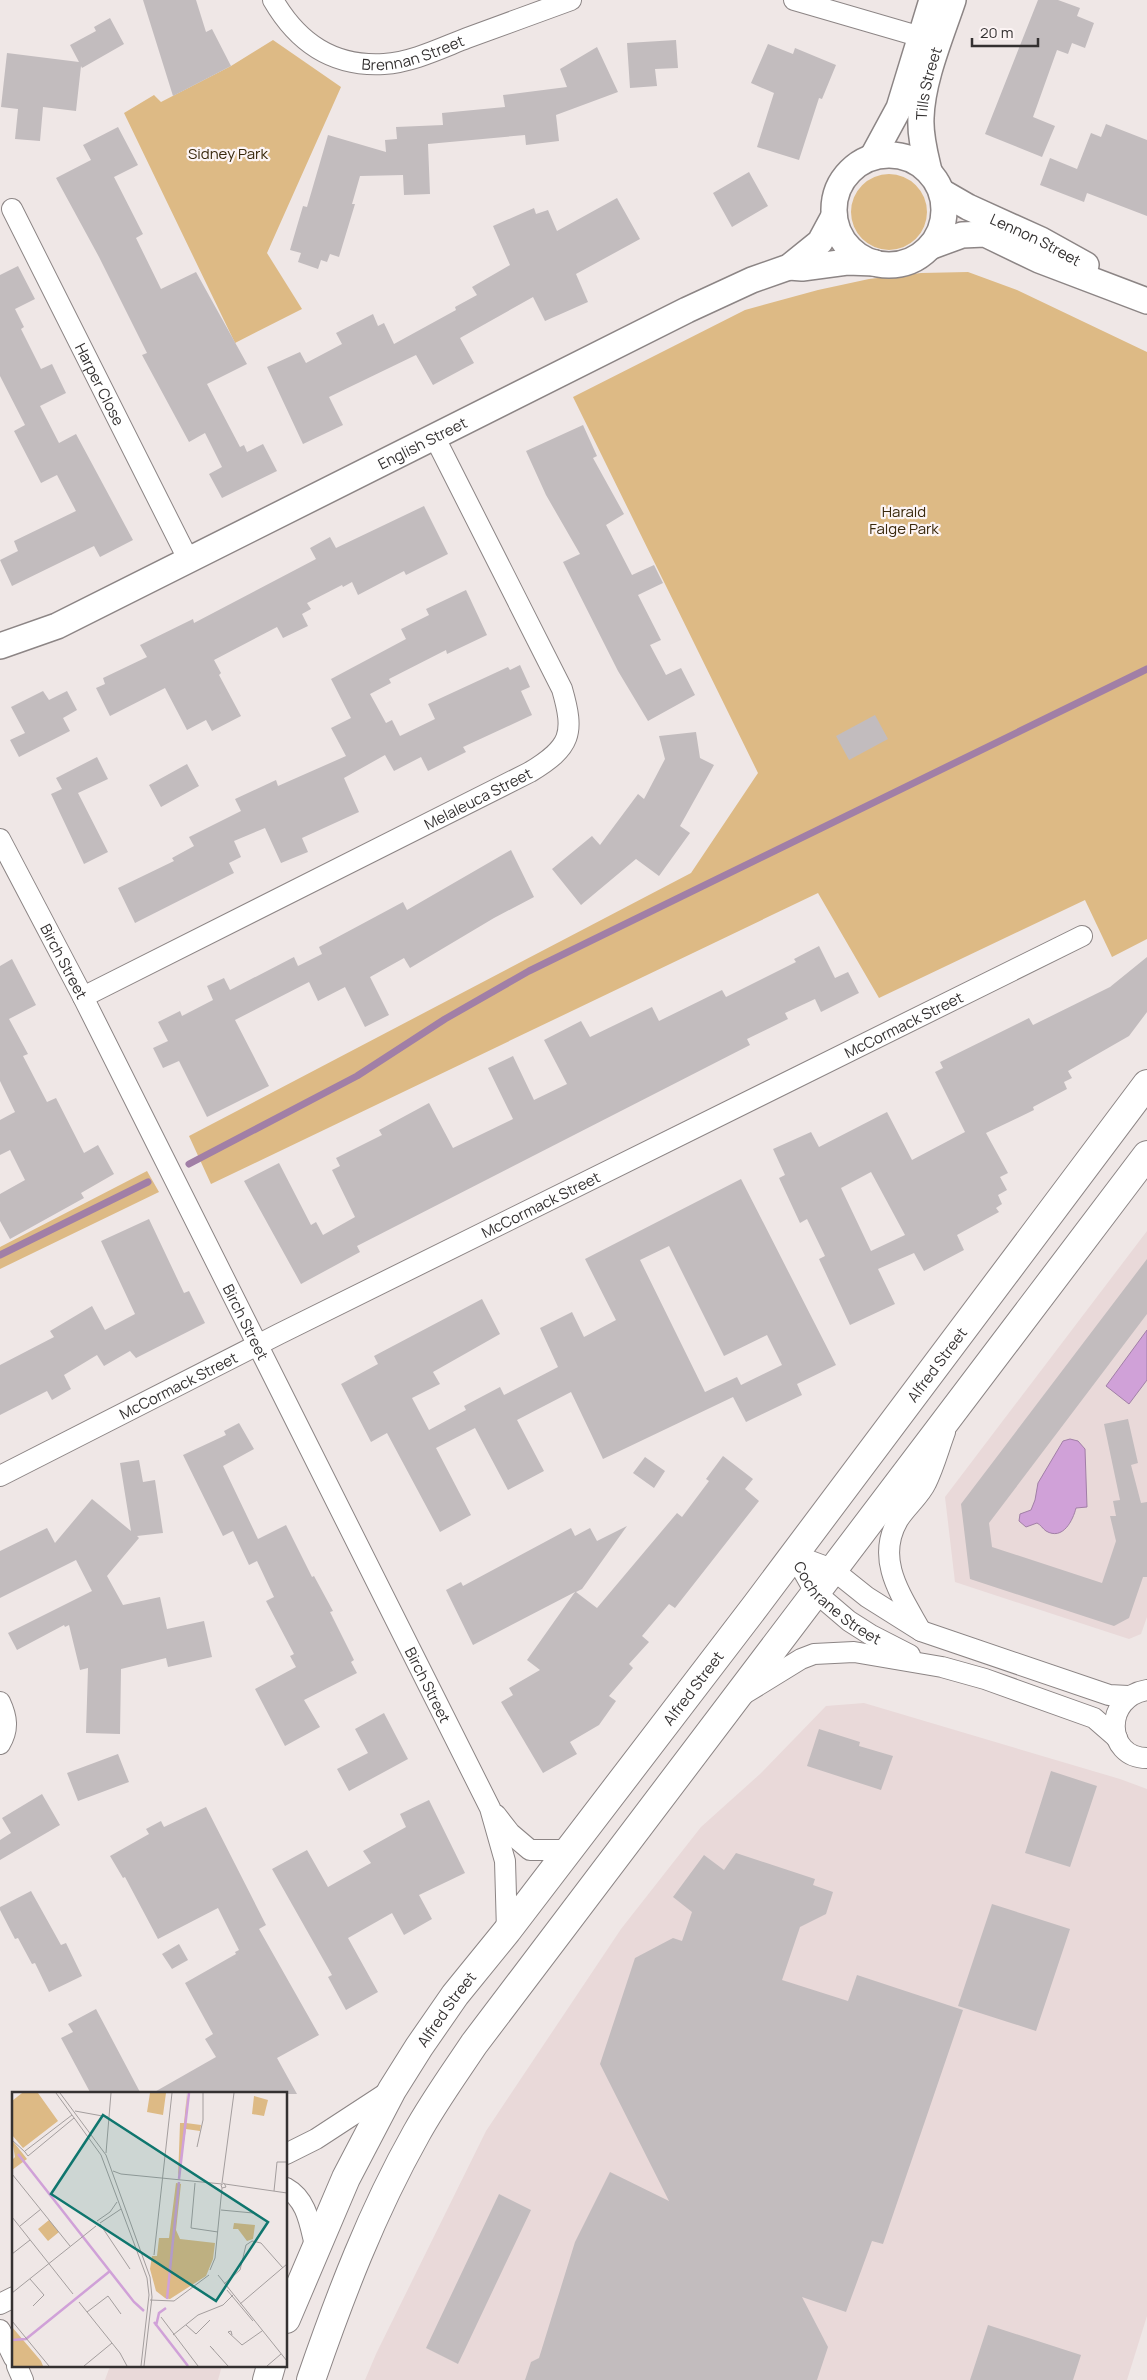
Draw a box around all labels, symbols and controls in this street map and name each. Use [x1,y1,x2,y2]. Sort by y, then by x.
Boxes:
scale bar [972,15,1038,47]
text: 20 m [980,22,1013,43]
street label: Brennan Street [361,30,467,75]
street label: Tills Street [910,44,946,121]
park label: Sidney Park [188,143,269,164]
street label: Lennon Street [987,208,1085,271]
street label: Harper Close [70,339,130,429]
street label: English Street [374,412,470,474]
park label: Harald Falge Park [869,501,939,539]
street label: Melaleuca Street [420,762,535,834]
street label: Birch Street [36,920,93,1002]
street label: McCormack Street [841,986,966,1063]
street label: McCormack Street [478,1166,603,1243]
street label: Birch Street [218,1280,274,1363]
street label: Alfred Street [902,1323,972,1406]
street label: McCormack Street [116,1346,241,1424]
street label: Cochrane Street [789,1557,885,1649]
street label: Birch Street [400,1643,456,1726]
street label: Alfred Street [658,1646,728,1729]
street label: Alfred Street [412,1967,481,2051]
inset map [12,2092,288,2368]

